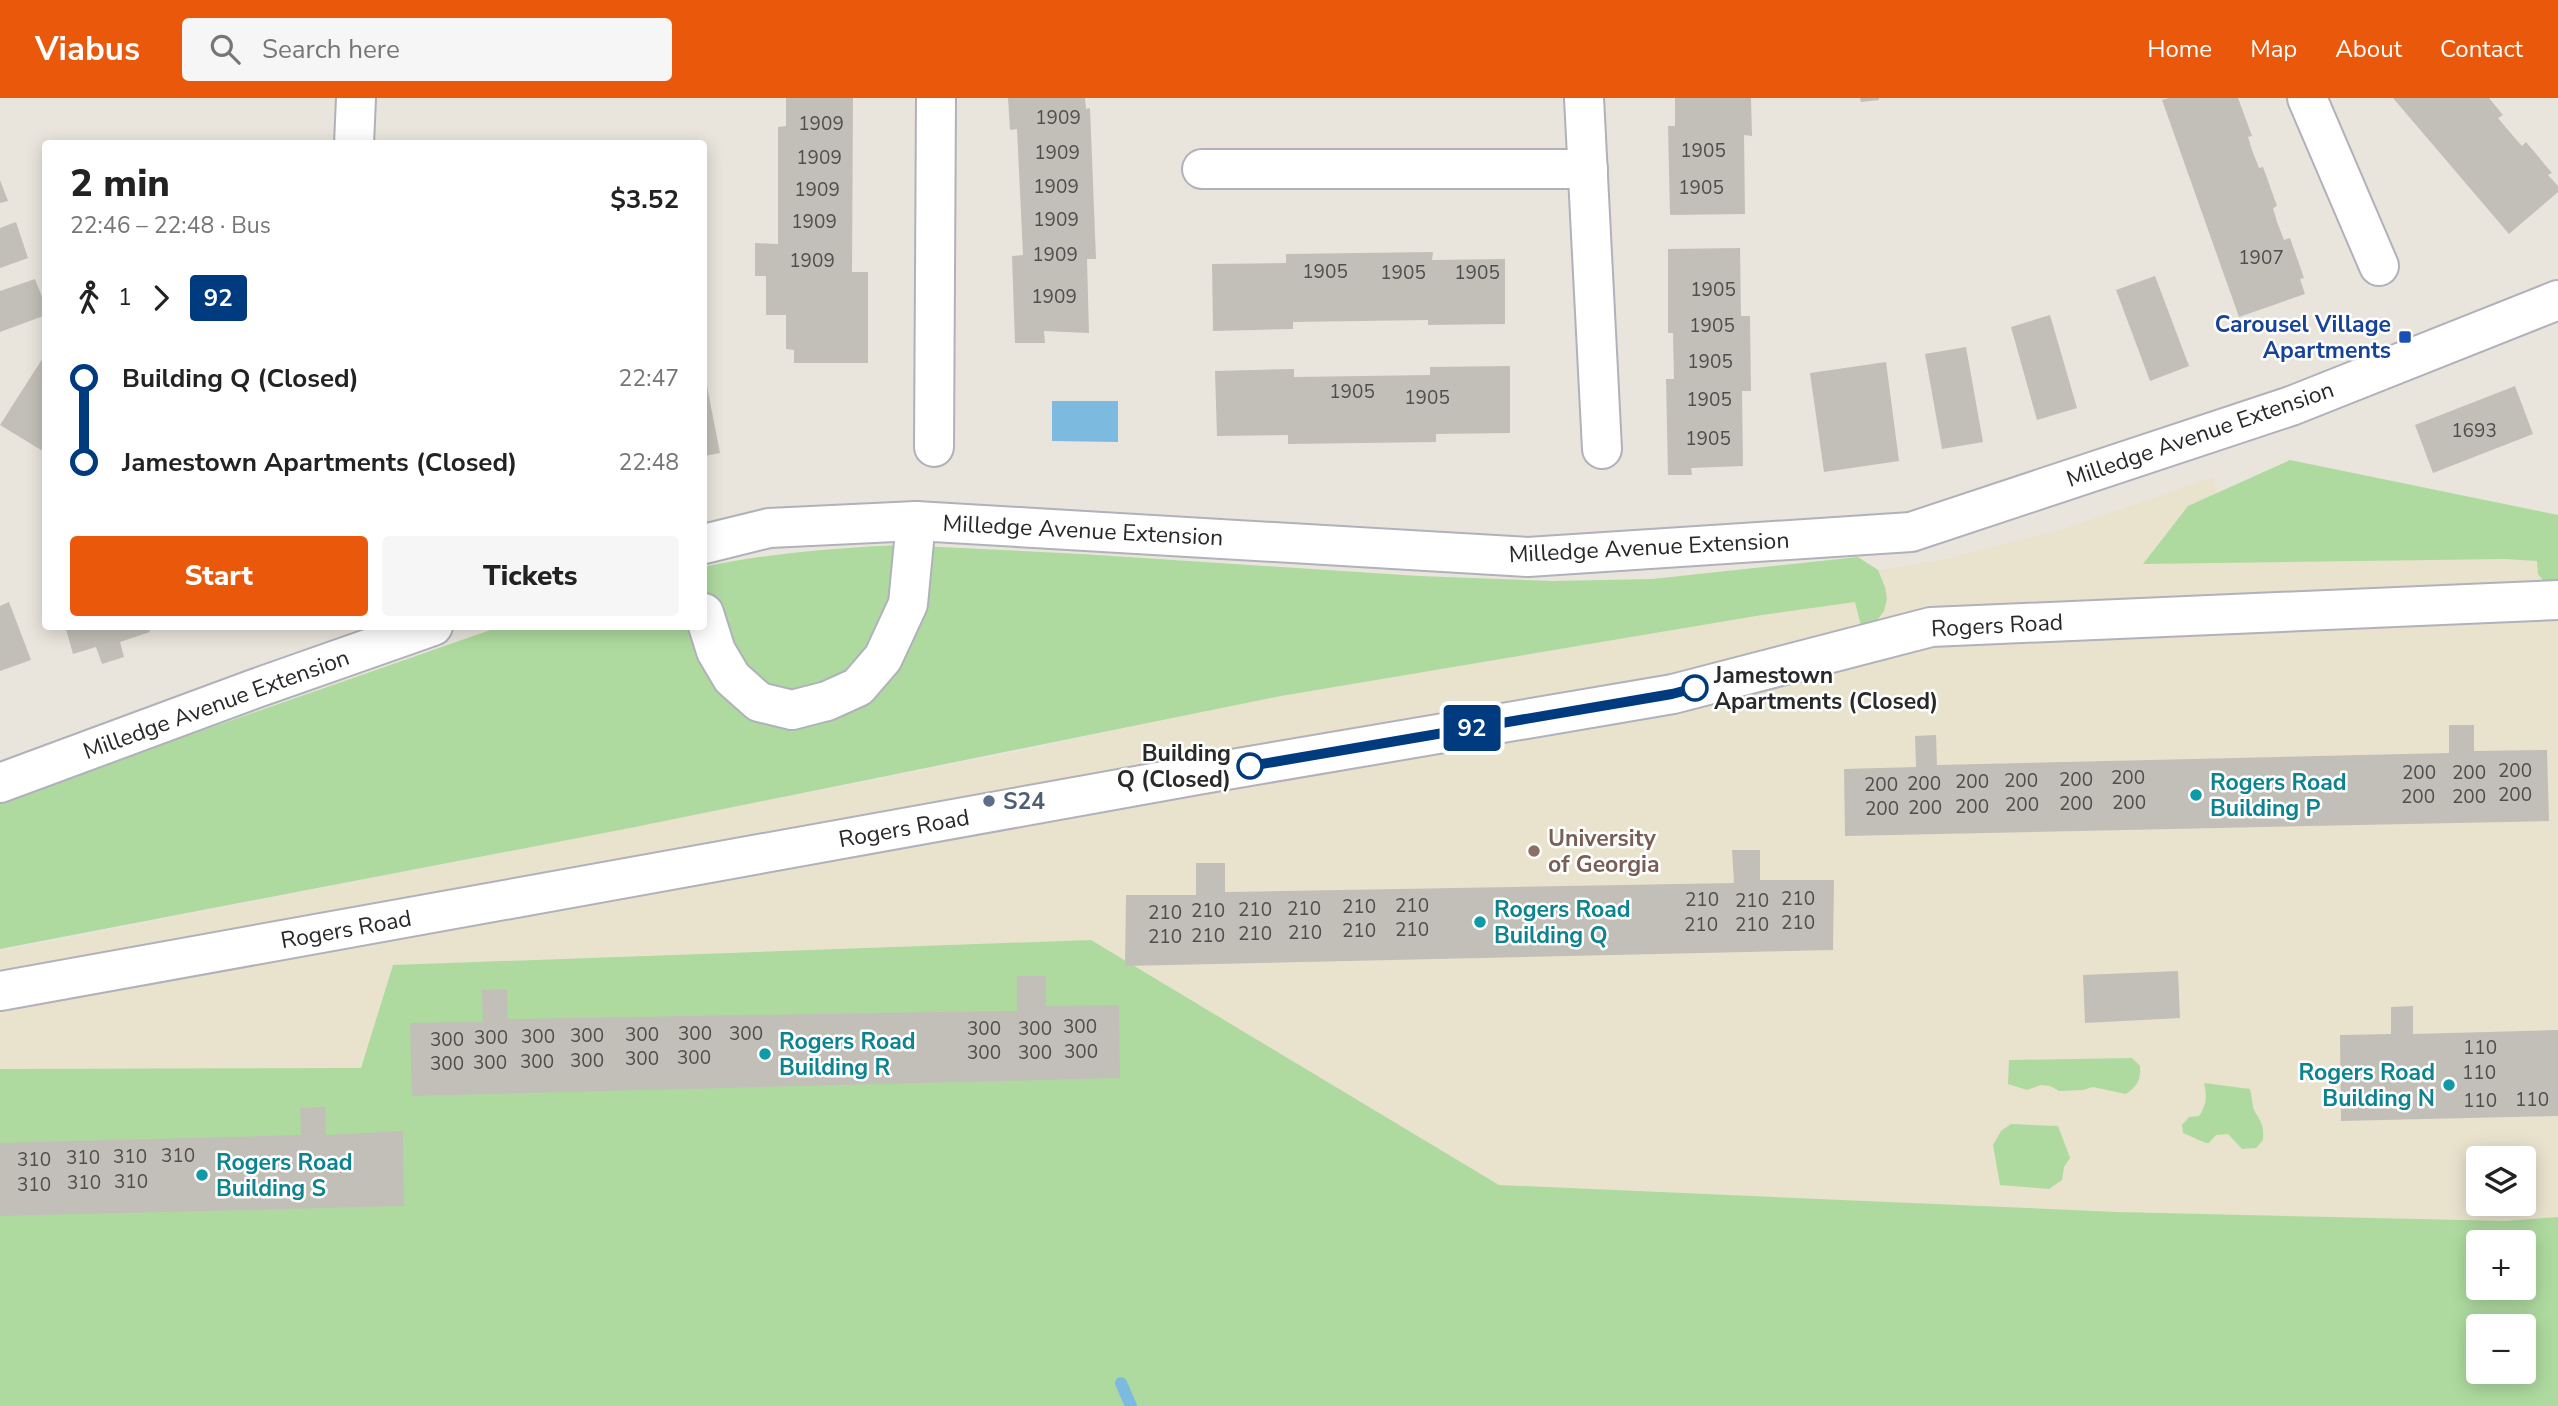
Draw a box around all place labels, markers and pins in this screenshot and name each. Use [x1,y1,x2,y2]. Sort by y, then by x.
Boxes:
place label: Carousel Village Apartments [2215,309,2391,366]
marker: Carousel Village Apartments [2397,329,2413,345]
place label: Jamestown Apartments (Closed) [1713,660,1938,717]
marker: Jamestown Apartments (Closed) [1682,675,1708,701]
place label: Building Q (Closed) [1117,738,1231,795]
marker: Building Q (Closed) [1237,753,1263,779]
place label: Rogers Road Building P [2210,767,2347,824]
place label: S24 [1003,786,1045,817]
marker: Rogers Road Building P [2188,787,2204,803]
marker: S24 [981,793,997,809]
place label: University of Georgia [1548,823,1660,880]
marker: University of Georgia [1526,843,1542,859]
place label: Rogers Road Building Q [1494,894,1631,951]
marker: Rogers Road Building Q [1472,914,1488,930]
place label: Rogers Road Building R [779,1026,916,1083]
marker: Rogers Road Building R [757,1046,773,1062]
place label: Rogers Road Building N [2298,1057,2435,1114]
marker: Rogers Road Building N [2441,1077,2457,1093]
place label: Rogers Road Building S [216,1147,353,1204]
marker: Rogers Road Building S [194,1167,210,1183]

